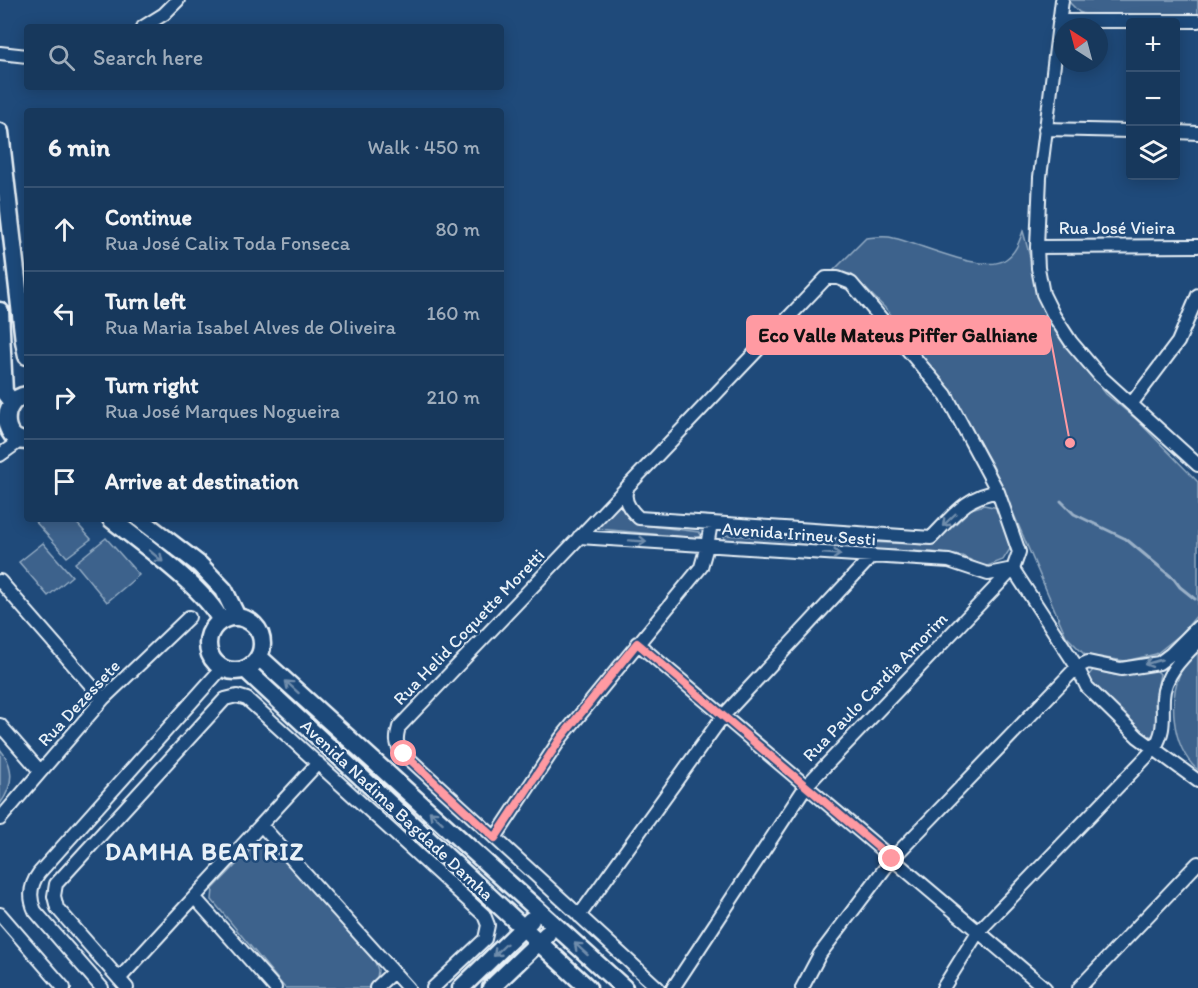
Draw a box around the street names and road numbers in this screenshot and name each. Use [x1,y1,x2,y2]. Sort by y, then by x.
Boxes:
street label: Rua José Vieira [1059,217,1176,239]
street label: Avenida Irineu Sesti [721,518,877,550]
street label: Rua Helid Coquette Moretti [389,544,549,710]
street label: Rua Paulo Cardia Amorim [798,608,952,766]
street label: Rua Dezessete [33,655,125,751]
street label: Avenida Nadima Bagdade Damha [296,715,498,905]

